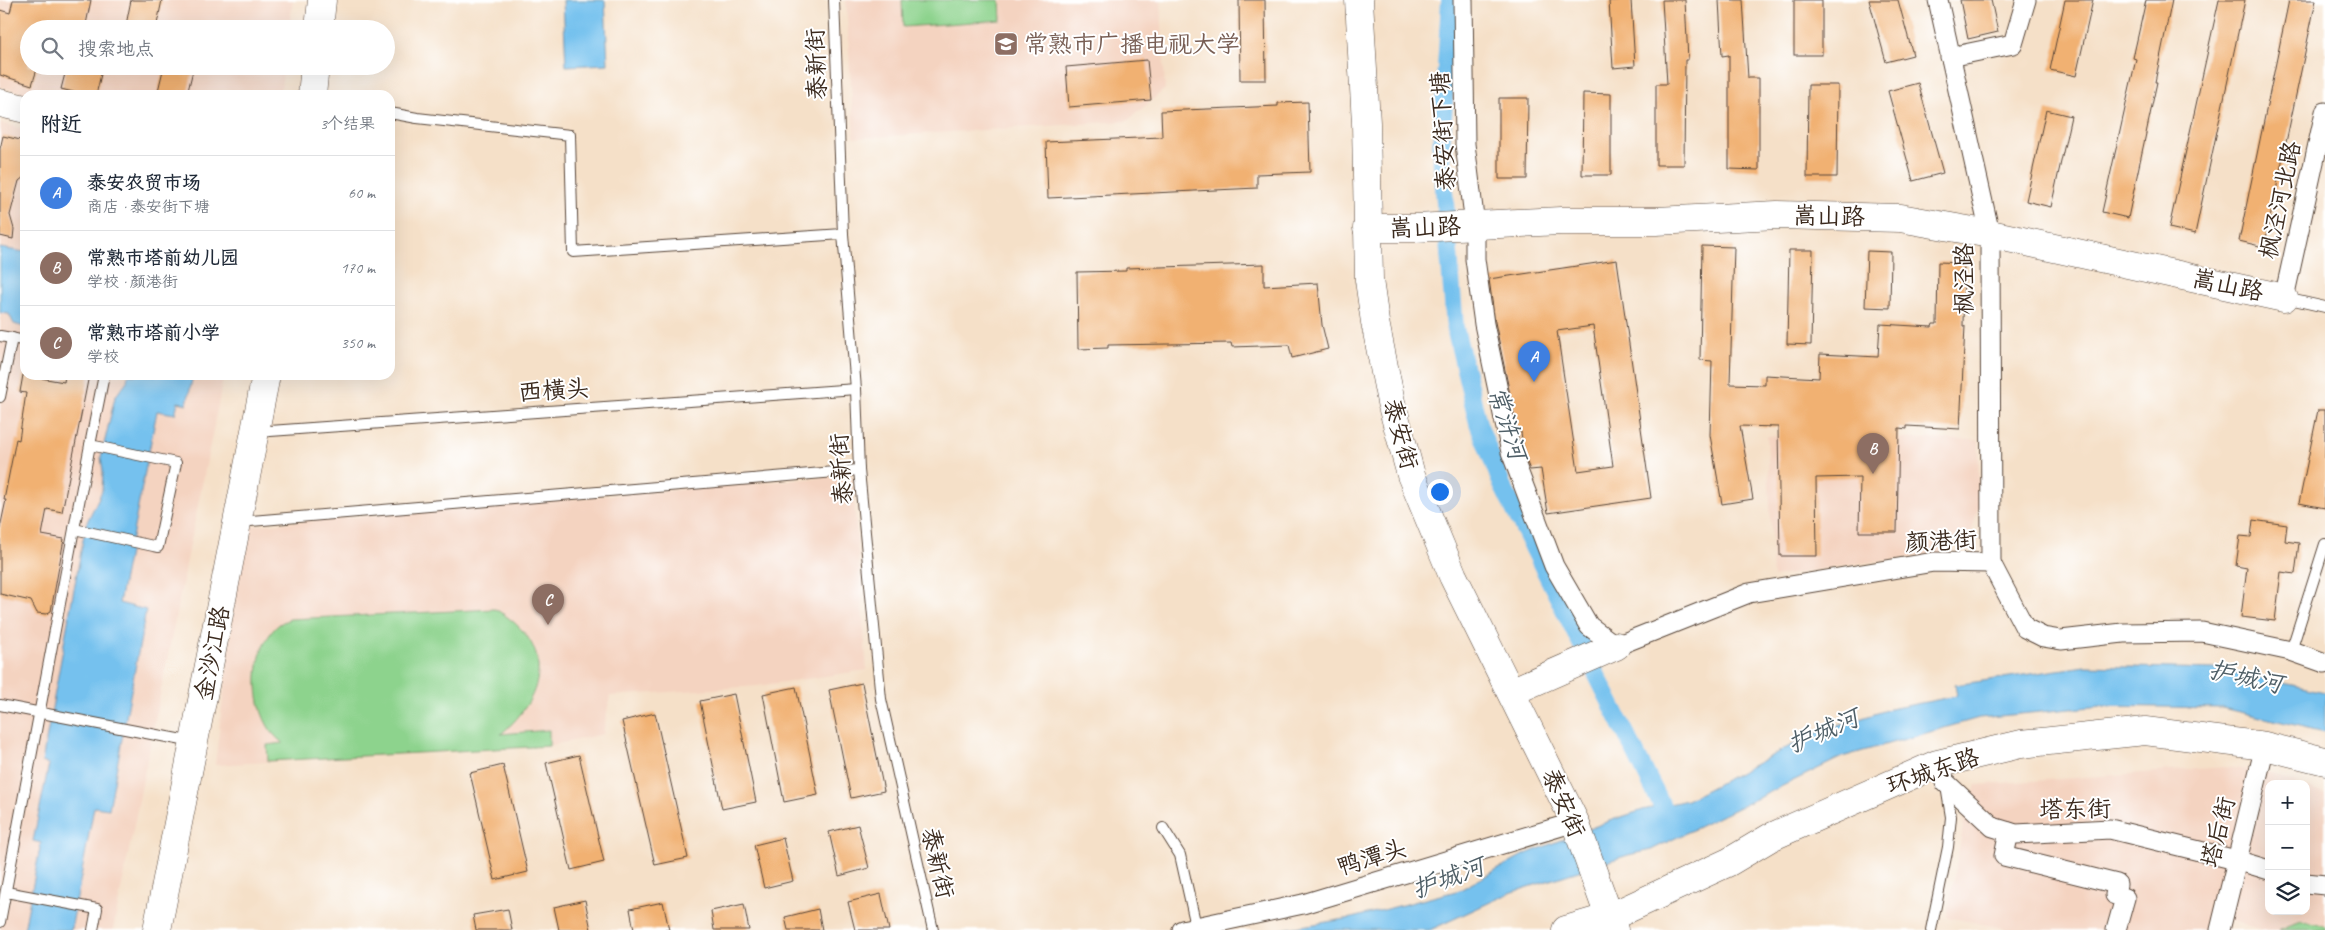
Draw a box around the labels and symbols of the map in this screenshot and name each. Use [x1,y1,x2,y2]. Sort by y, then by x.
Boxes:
street label: 泰新街 [800,27,832,101]
place label: 常熟市广播电视大学 [1024,29,1240,59]
school or university icon: 常熟市广播电视大学 [993,31,1019,57]
street label: 泰安街下塘 [1425,70,1461,192]
street label: 枫泾河北路 [2253,138,2307,262]
street label: 嵩山路 [1793,200,1865,232]
street label: 嵩山路 [1388,211,1462,243]
street label: 枫泾路 [1949,243,1979,315]
street label: 嵩山路 [2190,263,2266,307]
pin: A [1518,341,1550,382]
street label: 西横头 [517,373,591,407]
water label: 常浒河 [1480,383,1535,468]
street label: 泰安街 [1377,395,1425,473]
street label: 泰新街 [824,432,858,506]
pin: B [1857,433,1889,474]
your location [1427,479,1453,505]
street label: 颜港街 [1904,524,1978,558]
pin: C [532,584,564,625]
street label: 金沙江路 [188,603,236,703]
water label: 护城河 [2206,654,2290,701]
water label: 护城河 [1783,700,1868,760]
street label: 环城东路 [1883,741,1983,801]
street label: 泰安街 [1536,764,1592,842]
street label: 塔东街 [2039,793,2111,825]
street label: 塔后街 [2195,793,2241,871]
street label: 泰新街 [915,825,961,901]
street label: 鸭潭头 [1333,832,1411,882]
water label: 护城河 [1408,849,1493,906]

